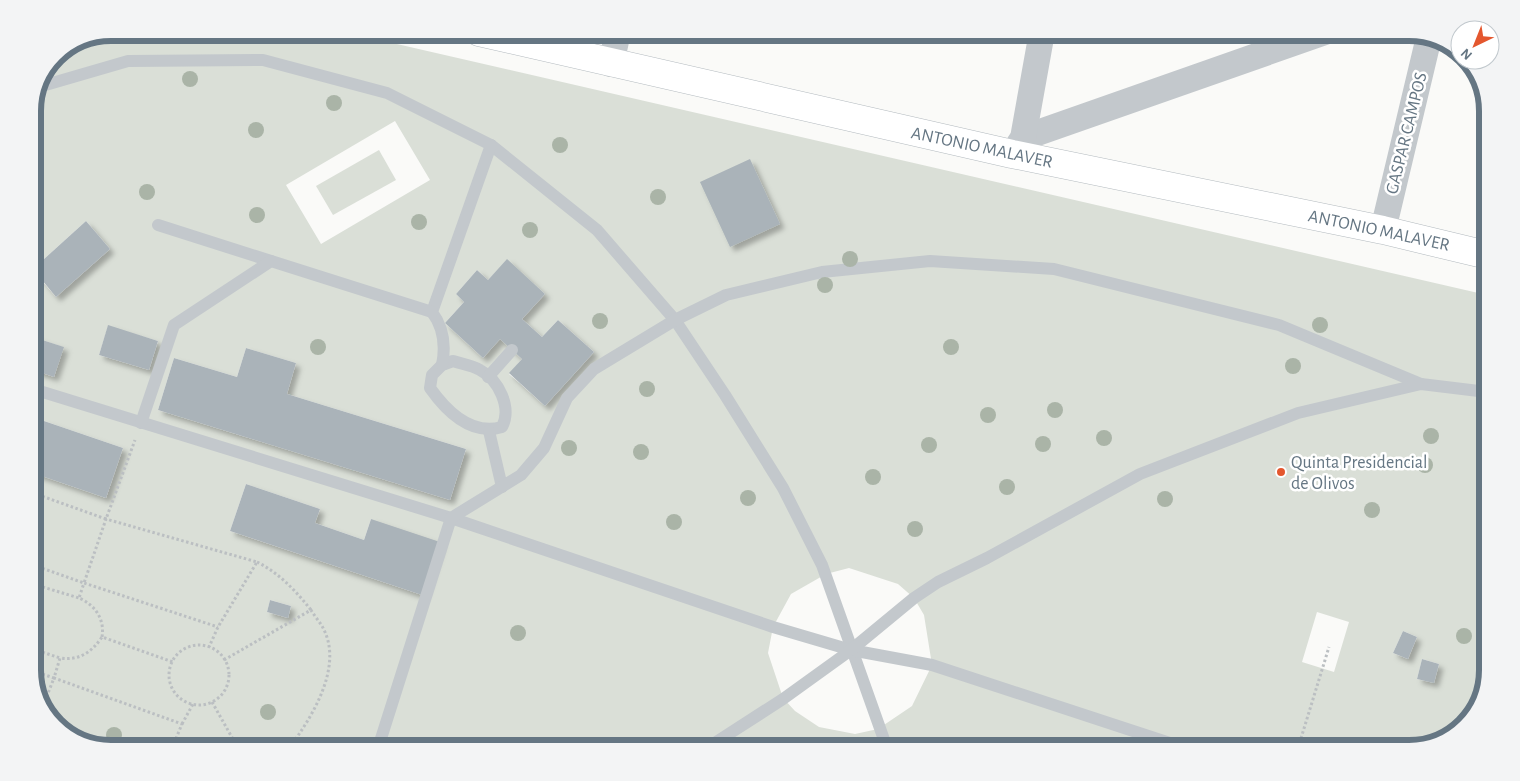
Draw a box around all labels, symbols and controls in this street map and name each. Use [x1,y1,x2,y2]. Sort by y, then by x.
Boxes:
north arrow [1450,20,1500,70]
text: N [1458,45,1475,62]
street label: GASPAR CAMPOS [1383,71,1431,196]
street label: ANTONIO MALAVER [909,124,1054,172]
street label: ANTONIO MALAVER [1306,207,1451,255]
place label: Quinta Presidencial de Olivos [1291,454,1428,493]
marker: Quinta Presidencial de Olivos [1275,466,1287,478]

